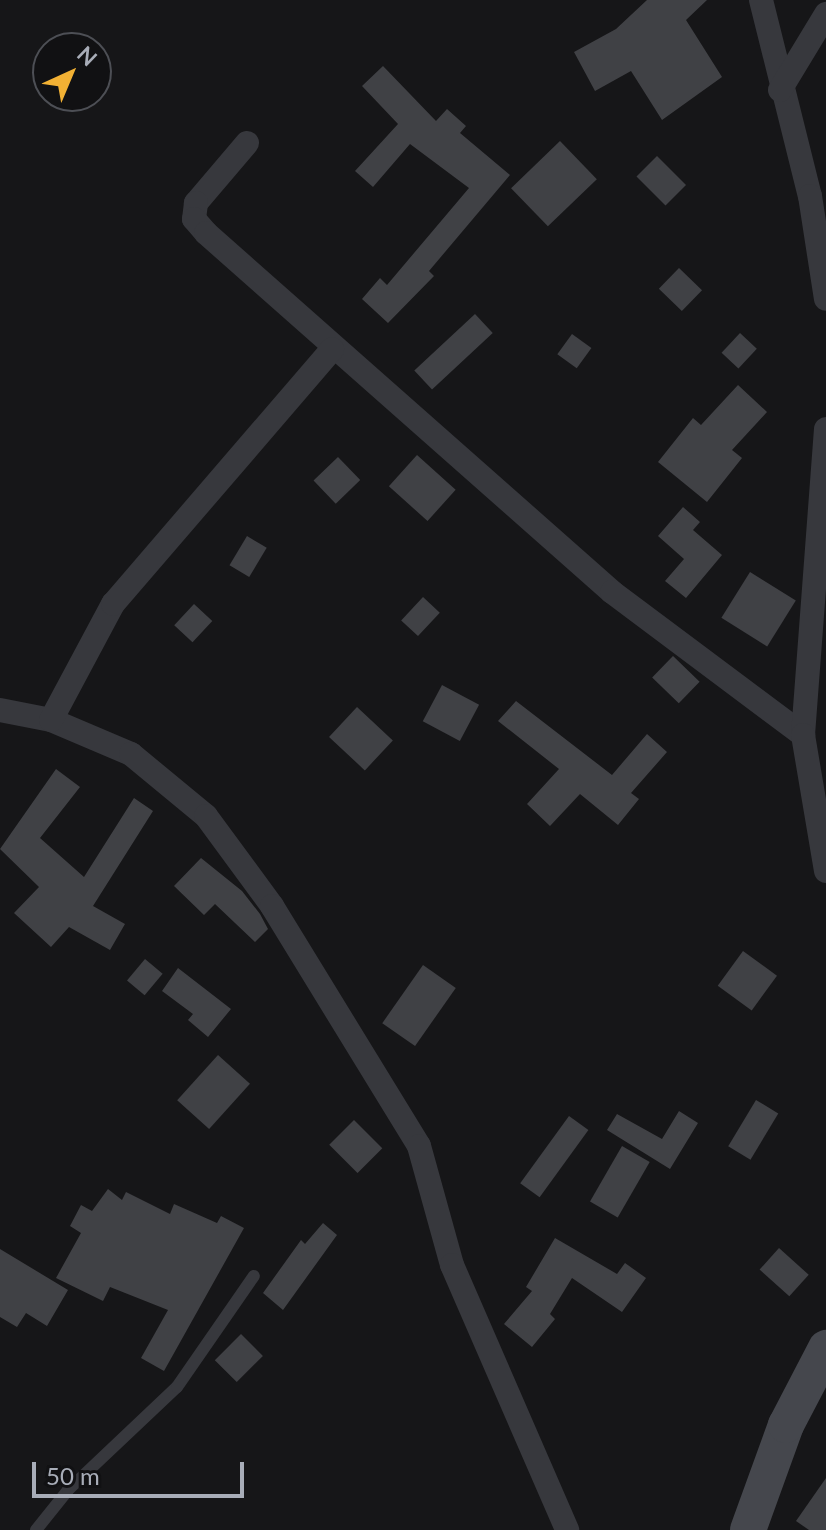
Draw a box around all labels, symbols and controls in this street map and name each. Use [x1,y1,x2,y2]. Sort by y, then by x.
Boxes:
north arrow [32,32,112,112]
text: N [72,40,103,71]
scale bar [36,1446,248,1496]
text: 50 m [46,1461,100,1490]

